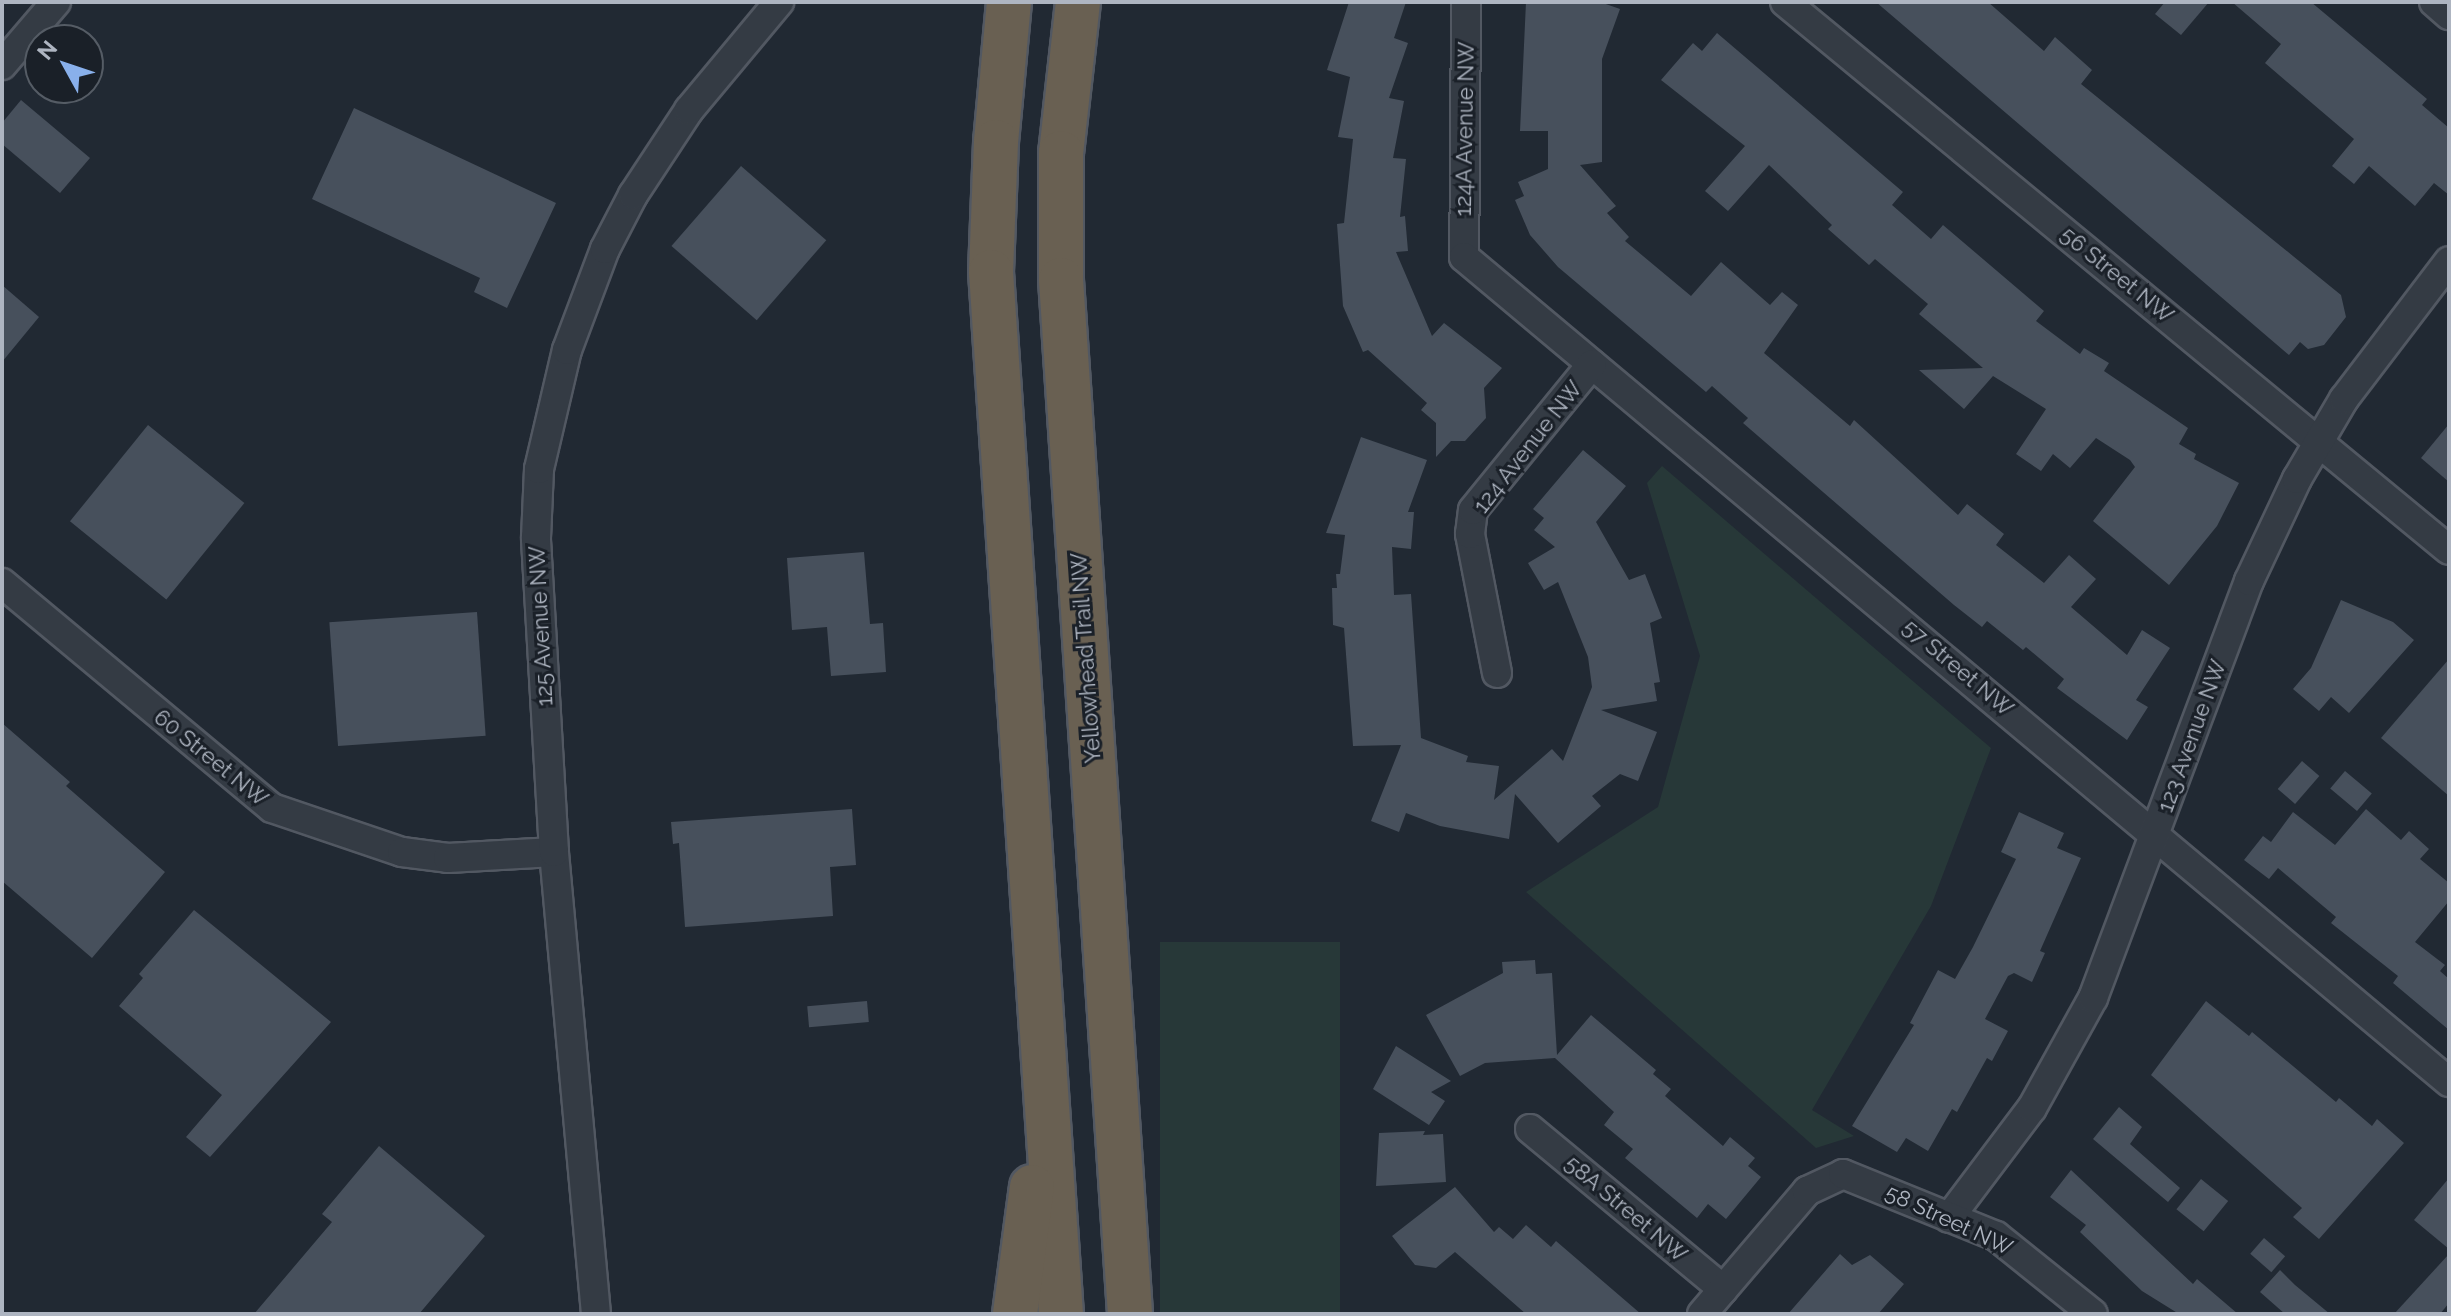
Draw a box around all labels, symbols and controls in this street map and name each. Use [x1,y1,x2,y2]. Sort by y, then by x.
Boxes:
north arrow [24,24,104,104]
text: N [32,35,62,65]
street label: 124A Avenue NW [1450,41,1480,217]
street label: 56 Street NW [2055,221,2179,329]
street label: 124 Avenue NW [1468,375,1588,519]
street label: 125 Avenue NW [524,545,558,707]
street label: Yellowhead Trail NW [1065,551,1107,765]
street label: 57 Street NW [1897,614,2019,722]
street label: 123 Avenue NW [2152,656,2232,816]
street label: 60 Street NW [149,704,273,812]
street label: 58A Street NW [1559,1150,1693,1268]
street label: 58 Street NW [1881,1179,2017,1261]

